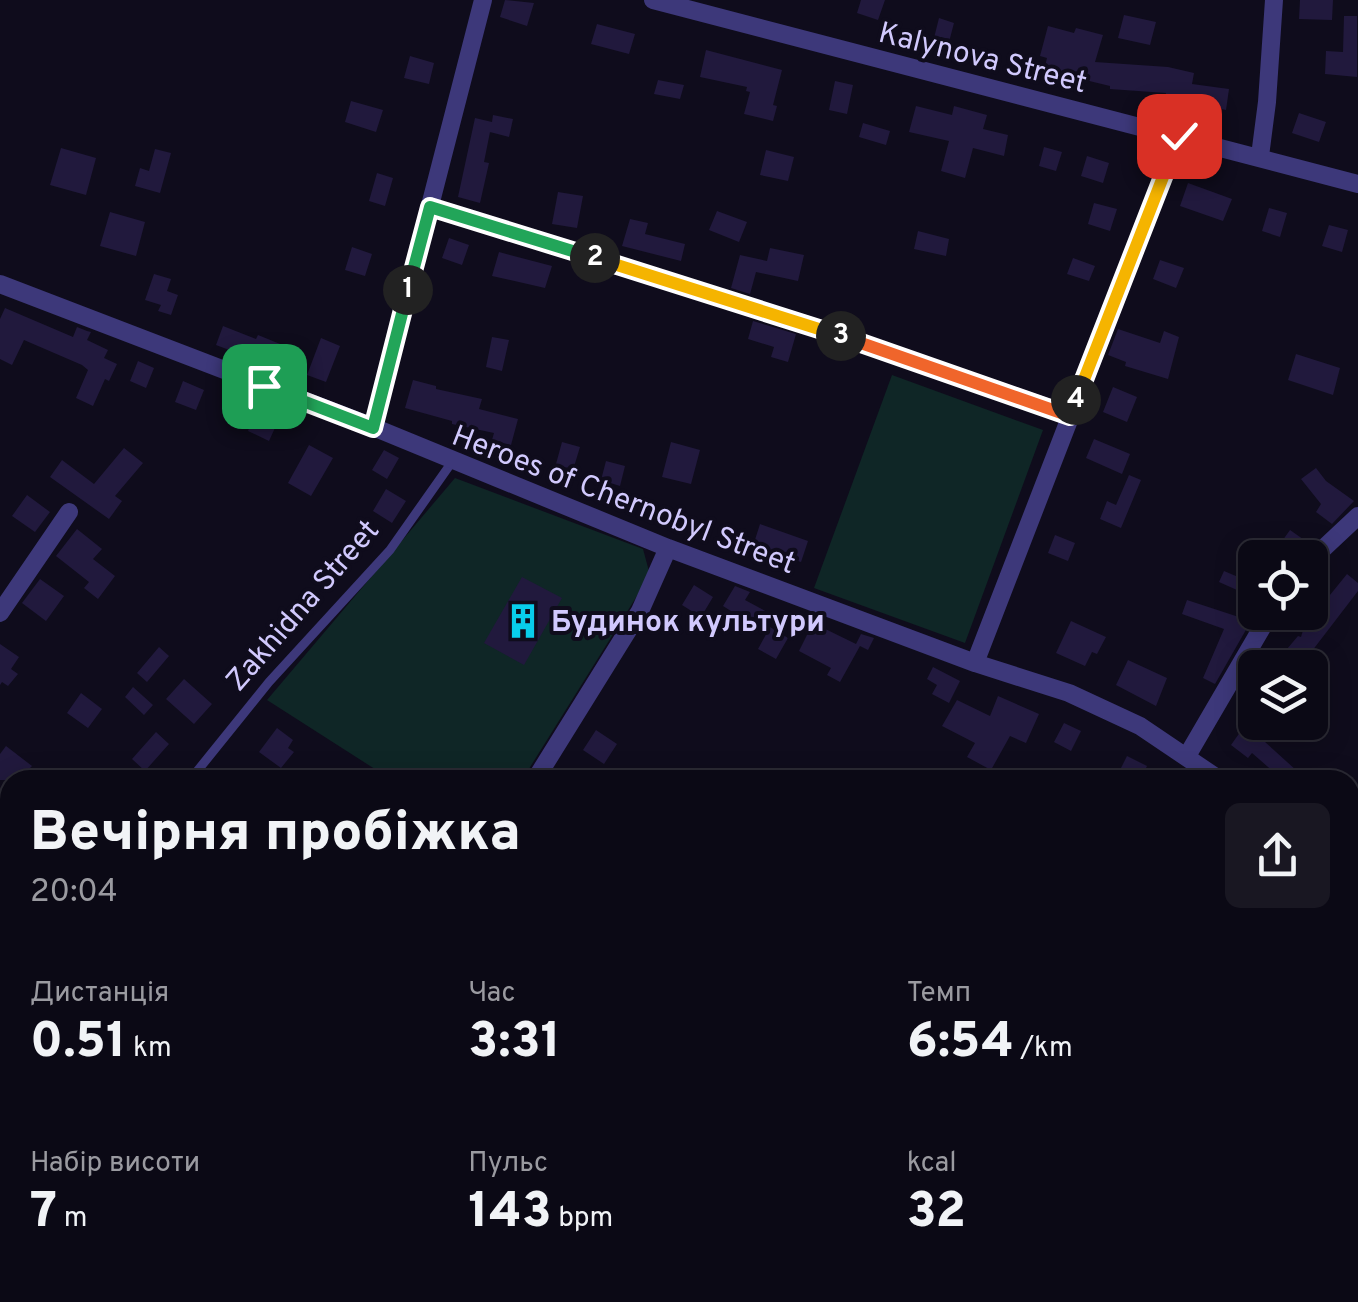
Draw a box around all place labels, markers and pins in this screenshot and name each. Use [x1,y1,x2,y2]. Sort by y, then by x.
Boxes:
pin [1137,94,1222,179]
pin: 2 [570,233,620,283]
pin: 1 [383,265,433,315]
pin: 3 [816,311,866,361]
pin [222,344,307,429]
pin: 4 [1051,375,1101,425]
building icon: Будинок культури [504,602,542,640]
place label: Будинок культури [551,605,825,642]

